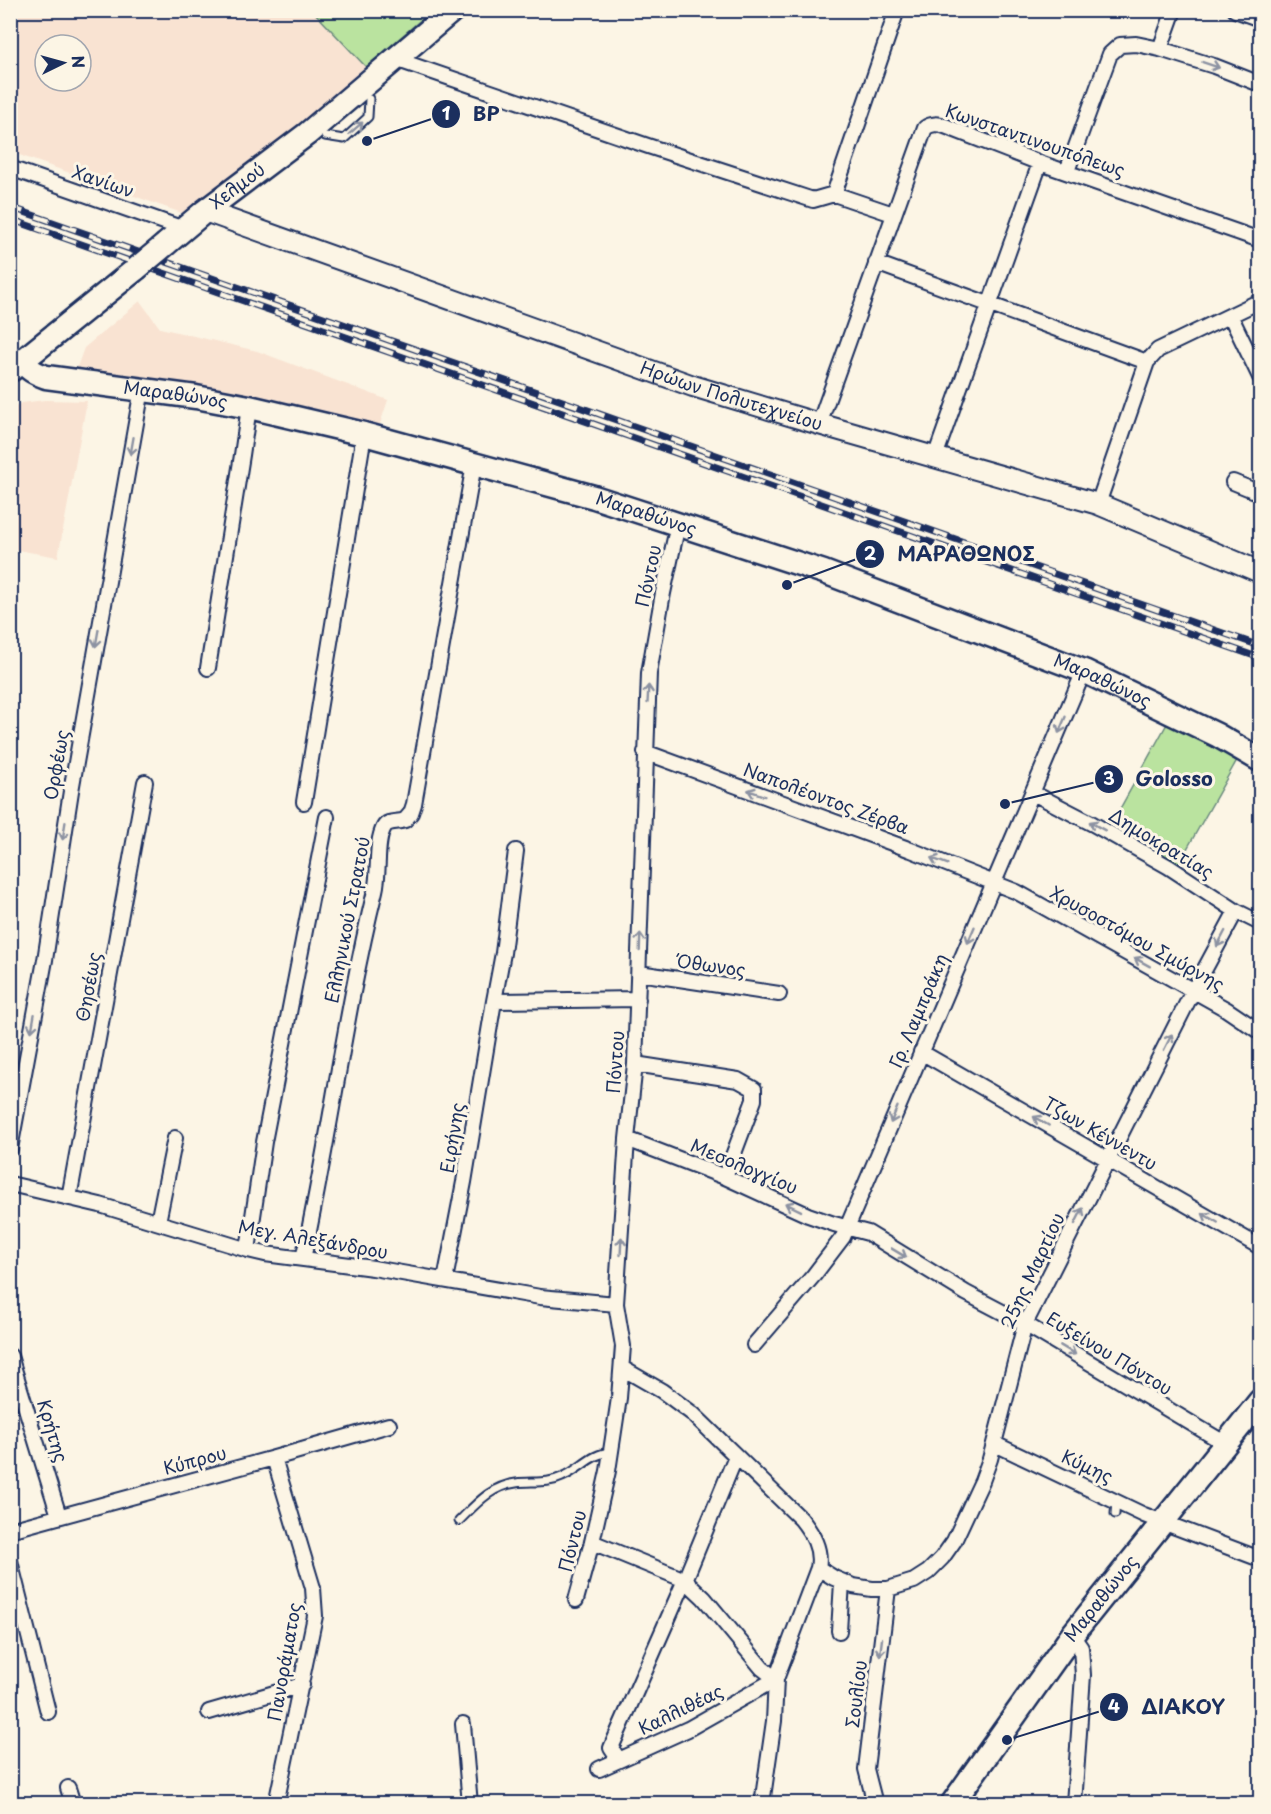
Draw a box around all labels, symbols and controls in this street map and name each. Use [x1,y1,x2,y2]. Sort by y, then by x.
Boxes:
north arrow [33,33,93,93]
text: N [66,54,91,69]
one-way arrow [1201,61,1220,72]
callout: BP [431,95,511,133]
street label: Κωνσταντινουπόλεως [942,96,1129,183]
text: BP [473,98,499,128]
text: 1 [442,99,451,126]
one-way arrow [348,121,363,135]
street label: Χελμού [203,155,270,215]
street label: Χανίων [69,157,138,204]
street label: Ηρώων Πολυτεχνείου [637,353,826,436]
street label: Μαραθώνος [122,372,230,415]
one-way arrow [126,436,137,456]
street label: Μαραθώνος [593,483,701,542]
callout: ΜΑΡΑΘΩΝΟΣ [855,535,1047,573]
text: ΜΑΡΑΘΩΝΟΣ [897,538,1035,568]
text: 2 [864,539,877,566]
street label: Πόντου [628,542,667,609]
one-way arrow [91,628,102,648]
street label: Μαραθώνος [1050,646,1156,714]
one-way arrow [642,684,653,704]
one-way arrow [1055,716,1067,734]
street label: Ορφέως [36,727,75,802]
street label: Ναπολέοντος Ζέρβα [740,755,913,840]
callout: Golosso [1094,760,1225,798]
text: Golosso [1135,763,1213,793]
text: 3 [1103,764,1115,791]
one-way arrow [747,787,766,798]
street label: Δημοκρατίας [1104,801,1219,885]
one-way arrow [59,820,70,840]
one-way arrow [1089,820,1106,832]
street label: Ελληνικού Στρατού [317,834,376,1005]
one-way arrow [931,854,949,865]
street label: Χρυσοστόμου Σμύρνης [1046,878,1230,997]
one-way arrow [965,926,976,944]
one-way arrow [1215,930,1227,947]
one-way arrow [634,933,645,953]
street label: Όθωνος [673,946,747,983]
street label: Γρ. Λαμπράκη [881,949,954,1072]
street label: Θησέως [68,950,107,1024]
one-way arrow [1134,956,1151,968]
one-way arrow [27,1013,38,1032]
street label: Πόντου [599,1030,630,1094]
one-way arrow [1162,1033,1174,1051]
street label: Τζων Κέννεντυ [1039,1089,1163,1176]
street label: Ειρήνης [433,1100,470,1175]
one-way arrow [888,1105,899,1123]
one-way arrow [1032,1115,1050,1126]
street label: Μεσολογγίου [687,1131,802,1200]
one-way arrow [784,1201,802,1213]
one-way arrow [1074,1207,1086,1225]
street label: 25ης Μαρτίου [993,1208,1070,1333]
street label: Μεγ. Αλεξάνδρου [236,1212,390,1265]
one-way arrow [1202,1212,1219,1224]
one-way arrow [615,1237,626,1257]
one-way arrow [891,1246,908,1259]
street label: Ευξείνου Πόντου [1042,1304,1178,1401]
one-way arrow [1059,1345,1076,1357]
street label: Κρήτης [31,1396,76,1465]
street label: Κύπρου [160,1438,229,1481]
street label: Κύμης [1058,1442,1118,1489]
street label: Πόντου [551,1507,592,1574]
street label: Μαραθώνος [1057,1548,1143,1647]
street label: Πανοράματος [260,1600,307,1723]
one-way arrow [875,1637,886,1656]
street label: Σουλίου [838,1658,873,1729]
street label: Καλλιθέας [633,1677,727,1741]
callout: ΔΙΑΚΟΥ [1099,1688,1236,1726]
text: ΔΙΑΚΟΥ [1141,1691,1225,1721]
text: 4 [1108,1692,1120,1719]

